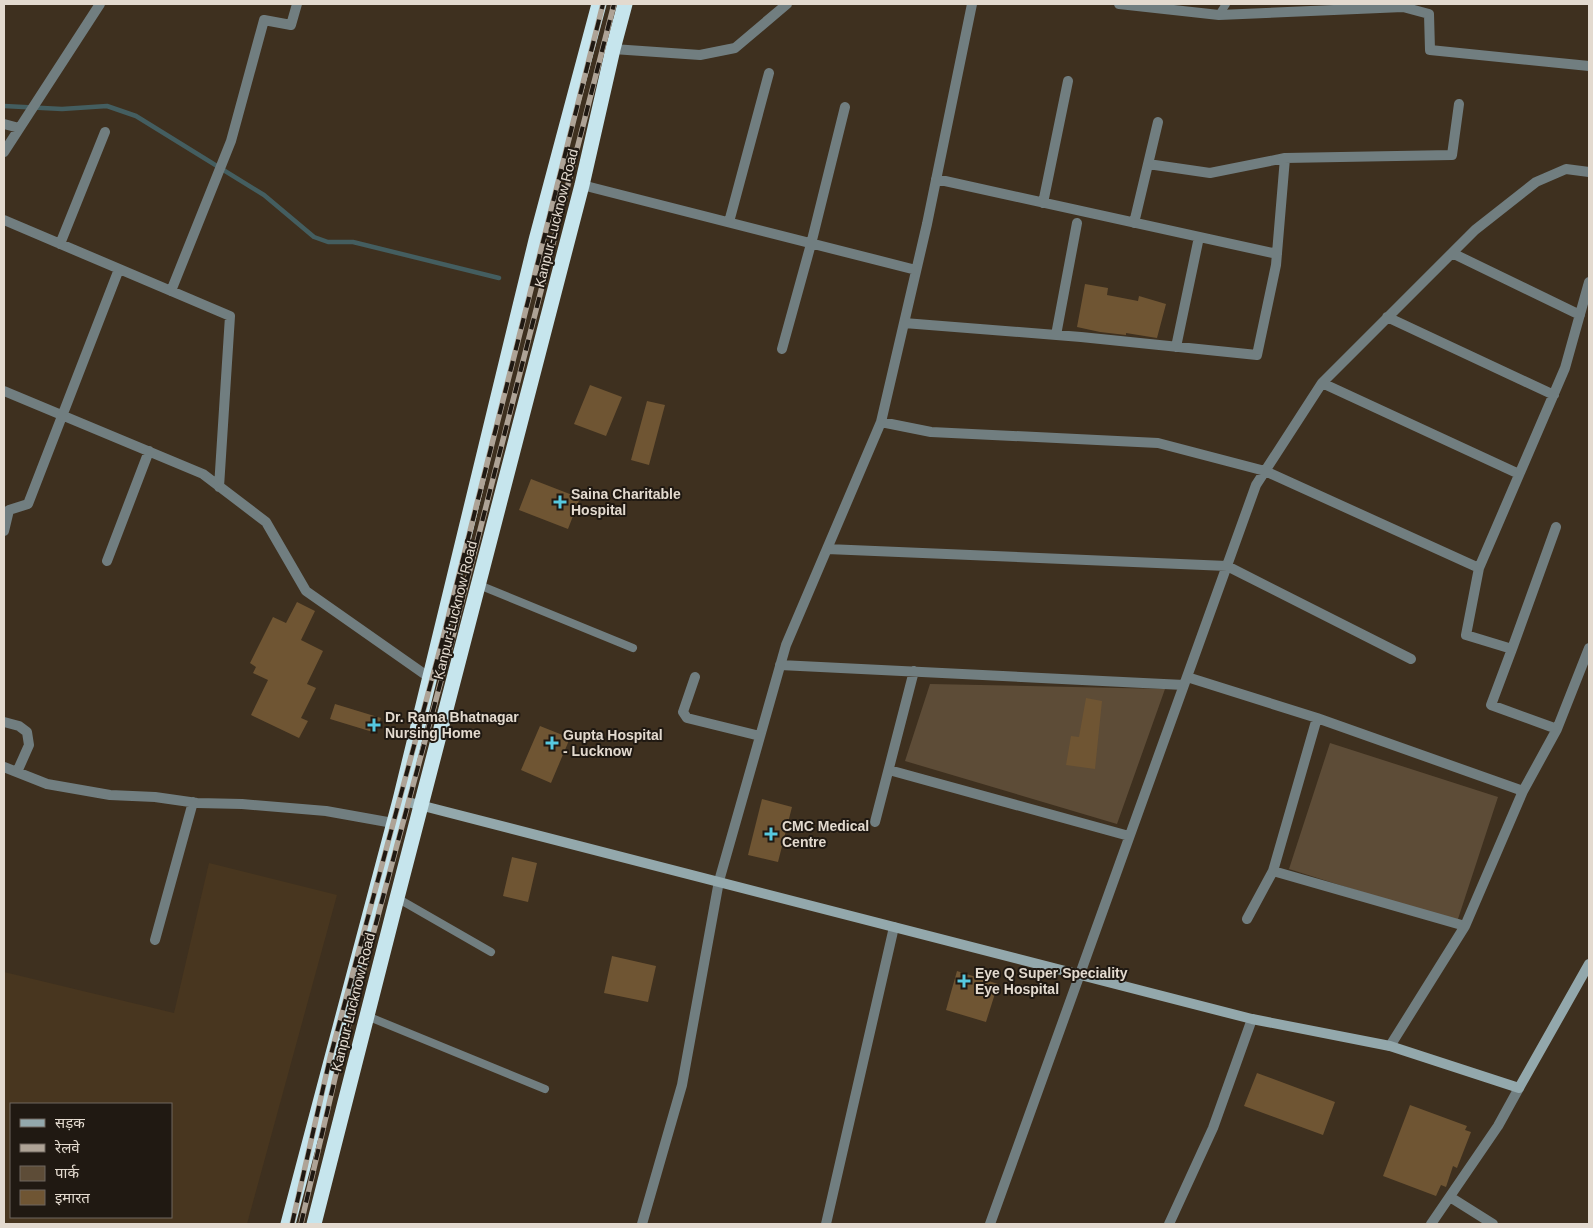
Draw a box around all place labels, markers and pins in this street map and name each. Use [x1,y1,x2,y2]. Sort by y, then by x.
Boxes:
place label: Saina Charitable Hospital [571,486,681,518]
marker: Saina Charitable Hospital [553,495,567,509]
place label: Dr. Rama Bhatnagar Nursing Home [385,709,519,741]
marker: Dr. Rama Bhatnagar Nursing Home [367,718,381,732]
place label: Gupta Hospital - Lucknow [563,727,663,759]
marker: Gupta Hospital - Lucknow [545,736,559,750]
place label: CMC Medical Centre [782,818,869,850]
marker: CMC Medical Centre [764,827,778,841]
place label: Eye Q Super Speciality Eye Hospital [975,965,1128,997]
marker: Eye Q Super Speciality Eye Hospital [957,974,971,988]

